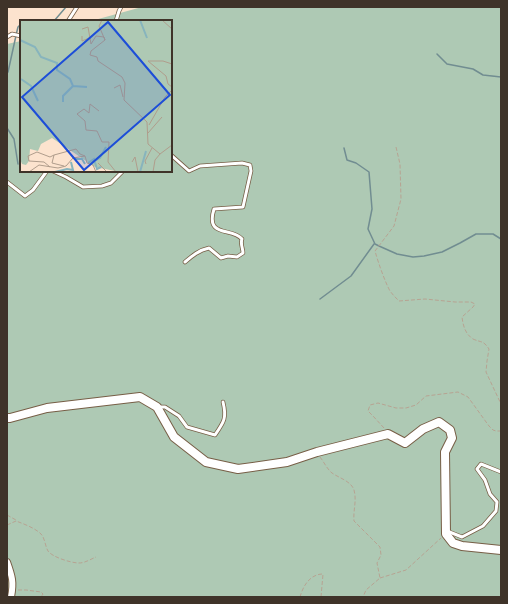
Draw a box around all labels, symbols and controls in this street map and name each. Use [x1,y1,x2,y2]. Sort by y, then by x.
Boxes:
inset map [20,20,172,172]

